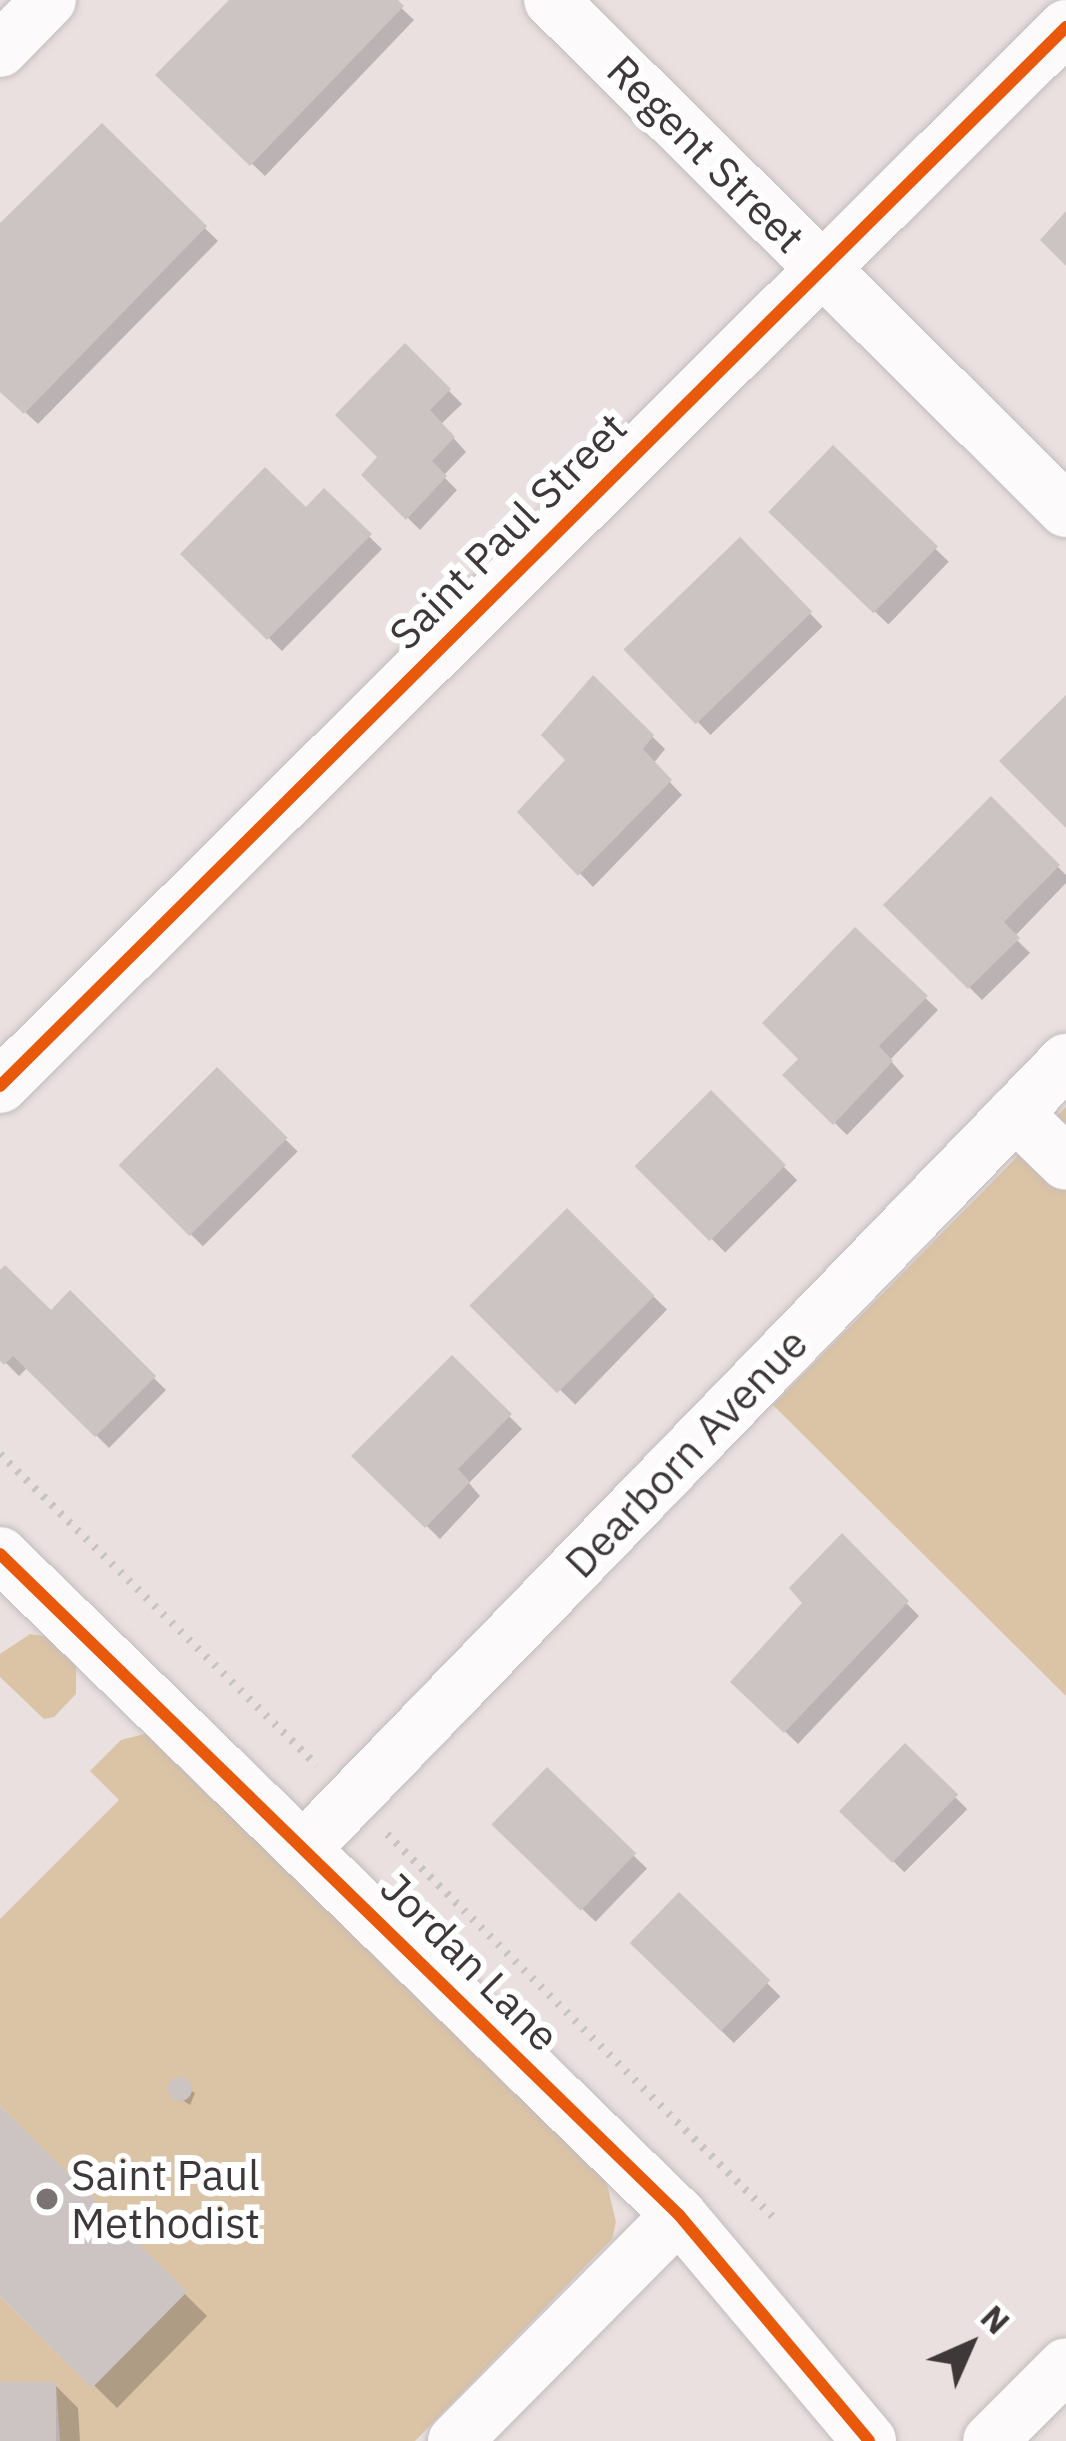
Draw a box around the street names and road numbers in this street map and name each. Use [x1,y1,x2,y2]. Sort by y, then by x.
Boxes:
street label: Regent Street [597,45,815,263]
street label: Saint Paul Street [379,402,637,660]
street label: Dearborn Avenue [555,1318,817,1588]
street label: Jordan Lane [371,1863,569,2061]

